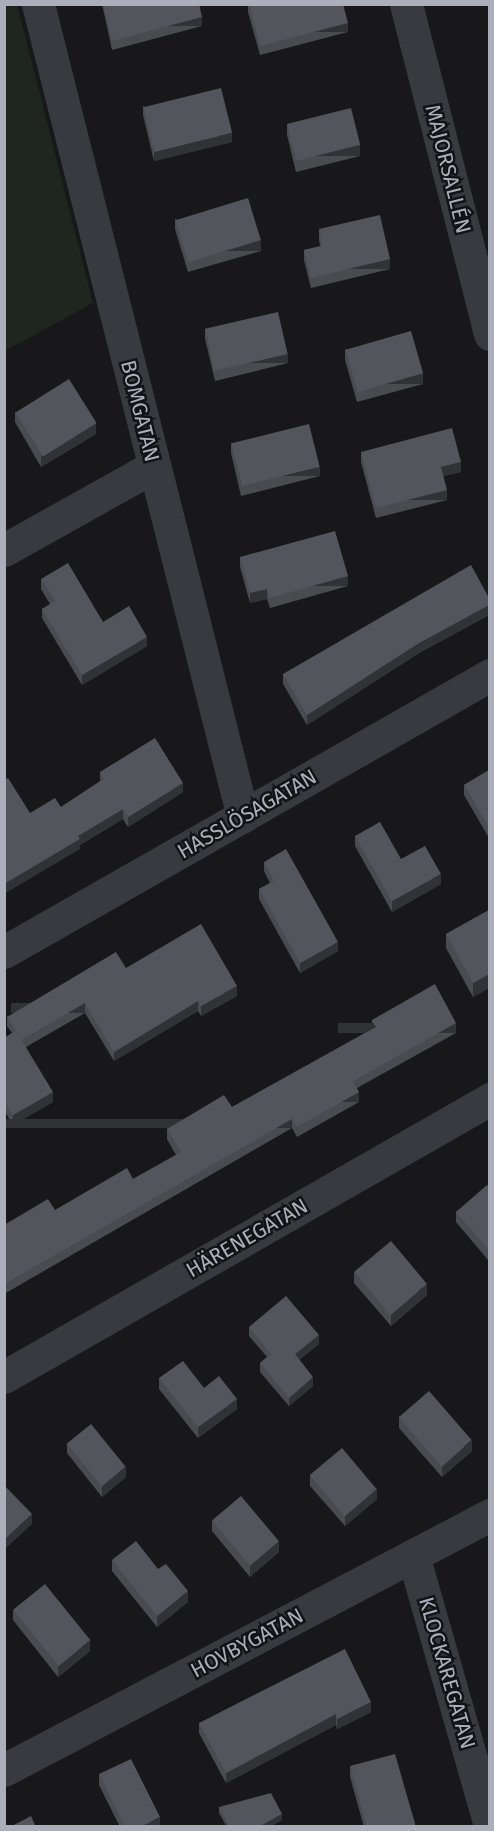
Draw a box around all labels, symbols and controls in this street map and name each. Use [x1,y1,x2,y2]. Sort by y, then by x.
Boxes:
street label: MAJORSALLÉN [420,102,476,236]
street label: BOMGATAN [115,358,165,464]
street label: HASSLÖSAGATAN [173,764,321,864]
street label: HÄRENEGATAN [182,1193,312,1283]
street label: KLOCKAREGATAN [413,1594,481,1752]
street label: HOVBYGATAN [186,1603,308,1683]

